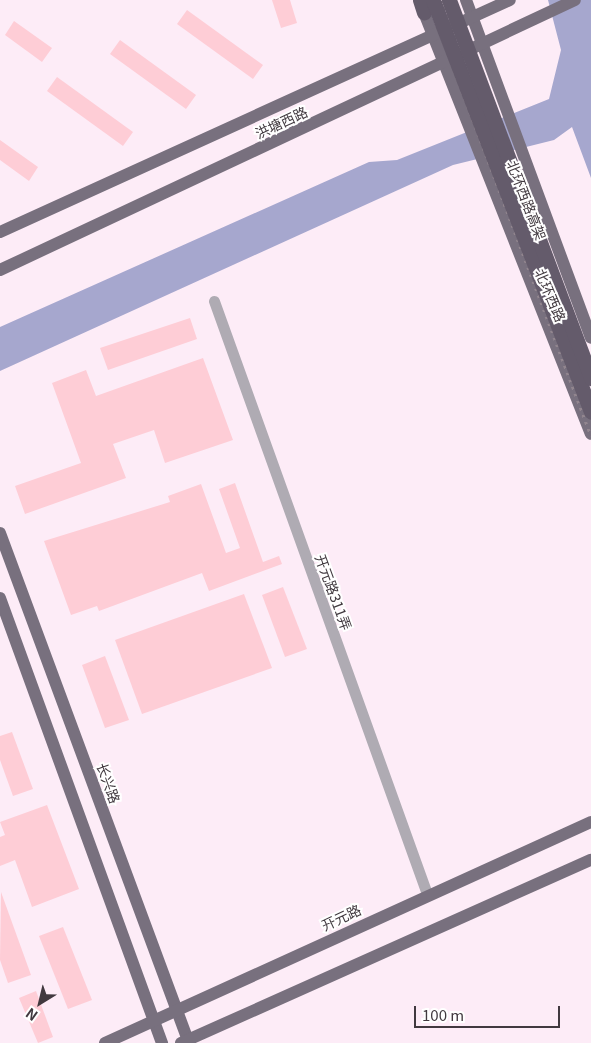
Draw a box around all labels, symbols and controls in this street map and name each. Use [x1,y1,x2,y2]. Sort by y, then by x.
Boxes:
street label: 洪塘西路 [252,103,310,141]
street label: 北环西路高架 [504,158,550,242]
street label: 北环西路 [532,266,570,324]
street label: 开元路311弄 [313,552,355,632]
street label: 长兴路 [94,760,124,806]
street label: 开元路 [318,901,364,933]
north arrow [15,978,65,1028]
scale bar [416,996,562,1028]
text: N [21,1004,41,1026]
text: 100 m [422,1004,464,1025]

